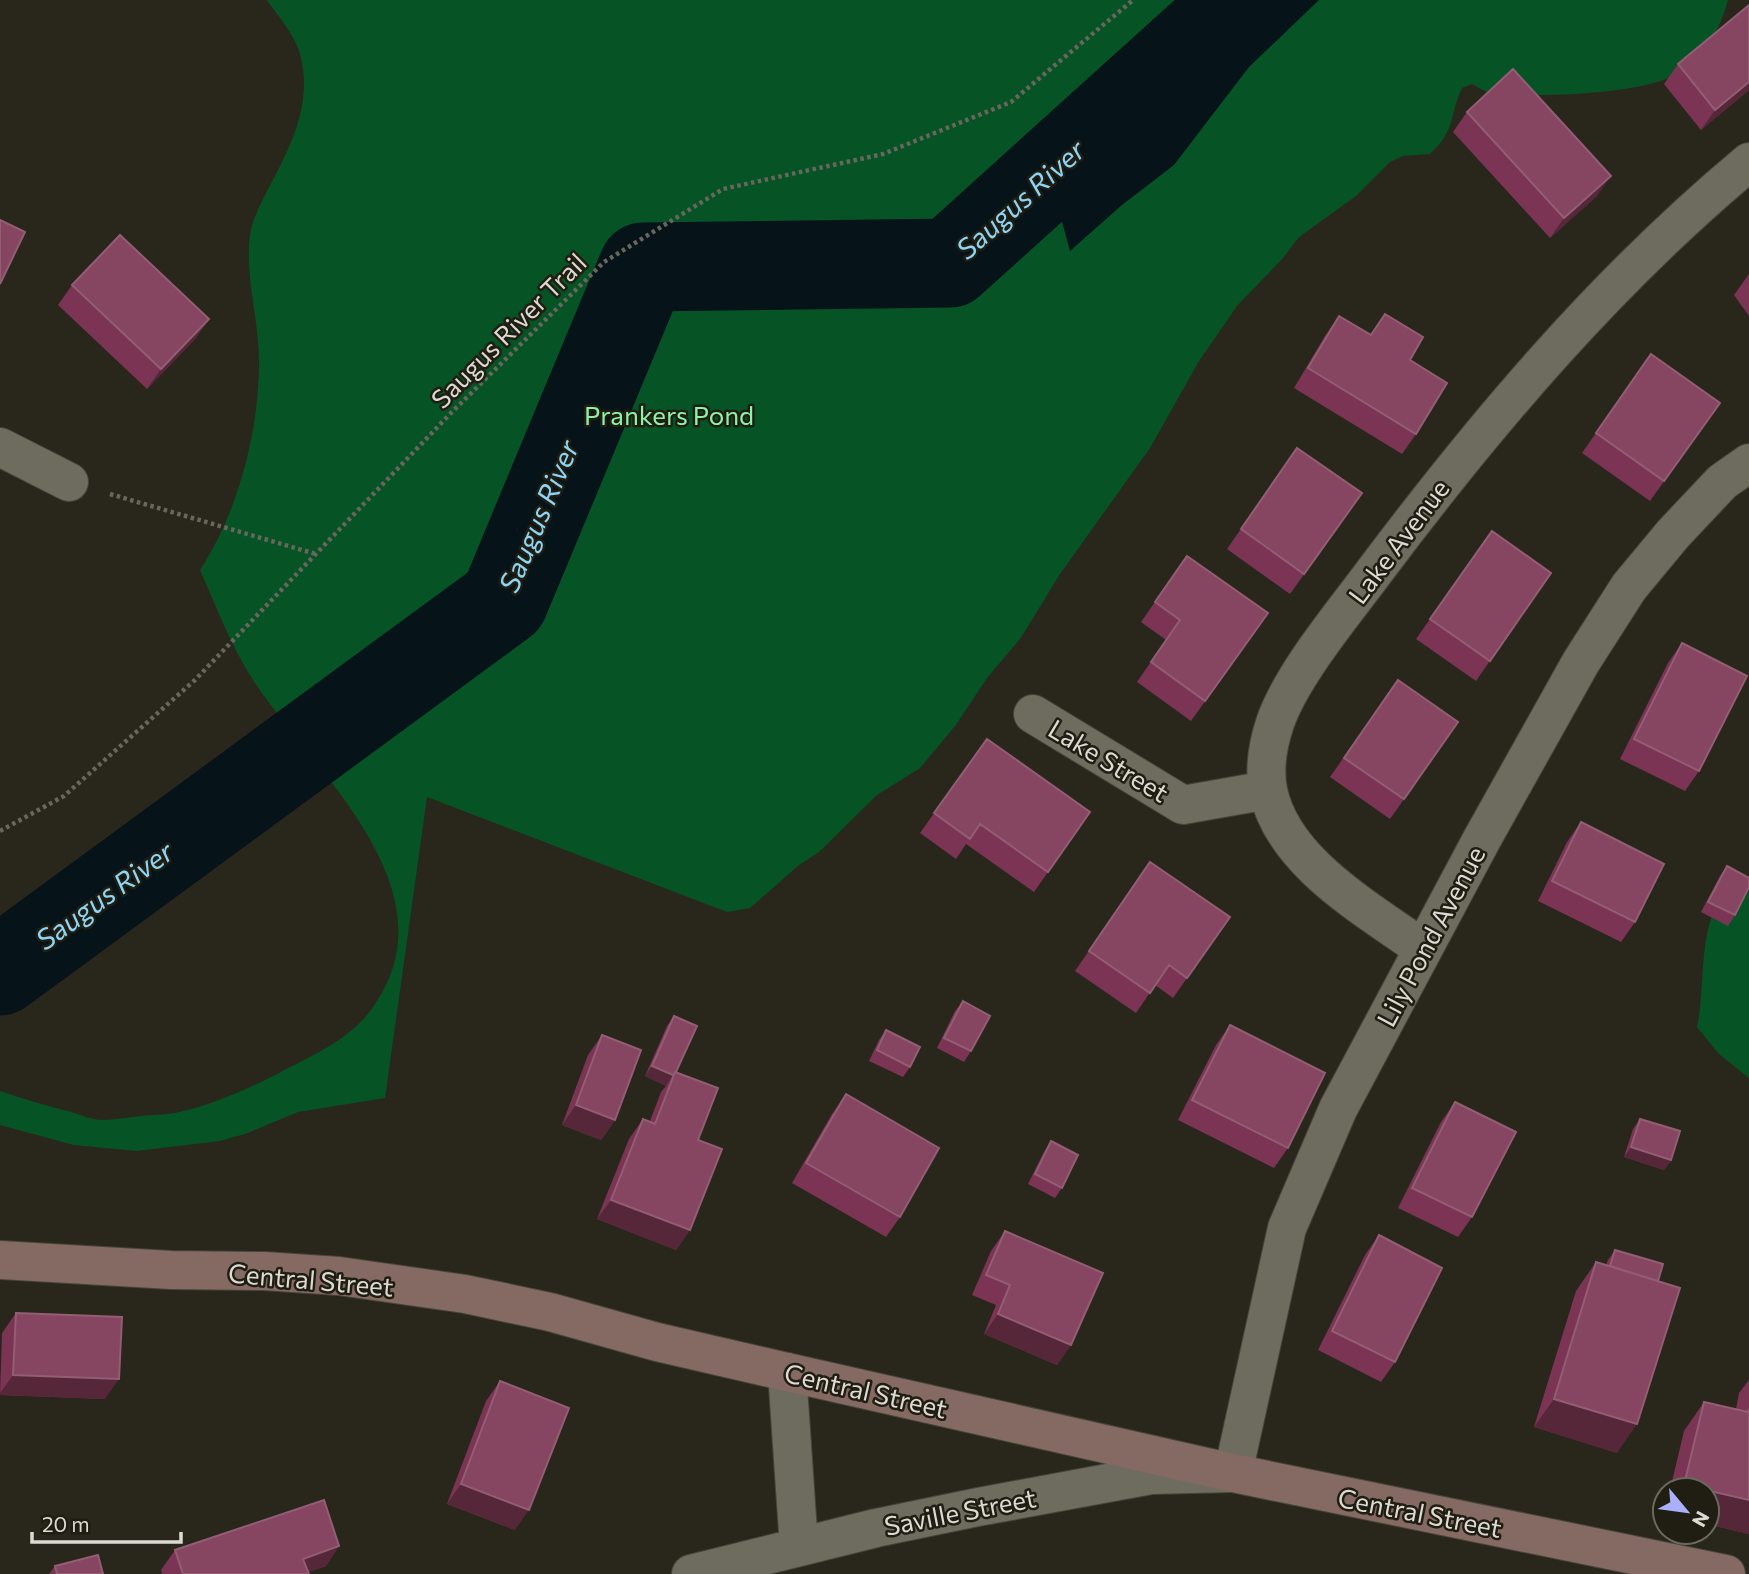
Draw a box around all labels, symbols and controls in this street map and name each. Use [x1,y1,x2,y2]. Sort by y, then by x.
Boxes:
water label: Saugus River [949,132,1092,266]
street label: Saugus River Trail [424,246,592,414]
park label: Prankers Pond [584,399,754,430]
water label: Saugus River [491,434,586,597]
street label: Lake Avenue [1341,473,1455,609]
street label: Lake Street [1044,712,1174,808]
water label: Saugus River [29,833,180,956]
street label: Lily Pond Avenue [1369,841,1491,1031]
street label: Central Street [227,1256,395,1302]
street label: Central Street [782,1356,950,1424]
north arrow [1651,1476,1721,1546]
street label: Saville Street [881,1481,1039,1541]
street label: Central Street [1336,1481,1504,1543]
scale bar [32,1500,180,1544]
text: N [1688,1508,1715,1531]
text: 20 m [42,1511,90,1536]

